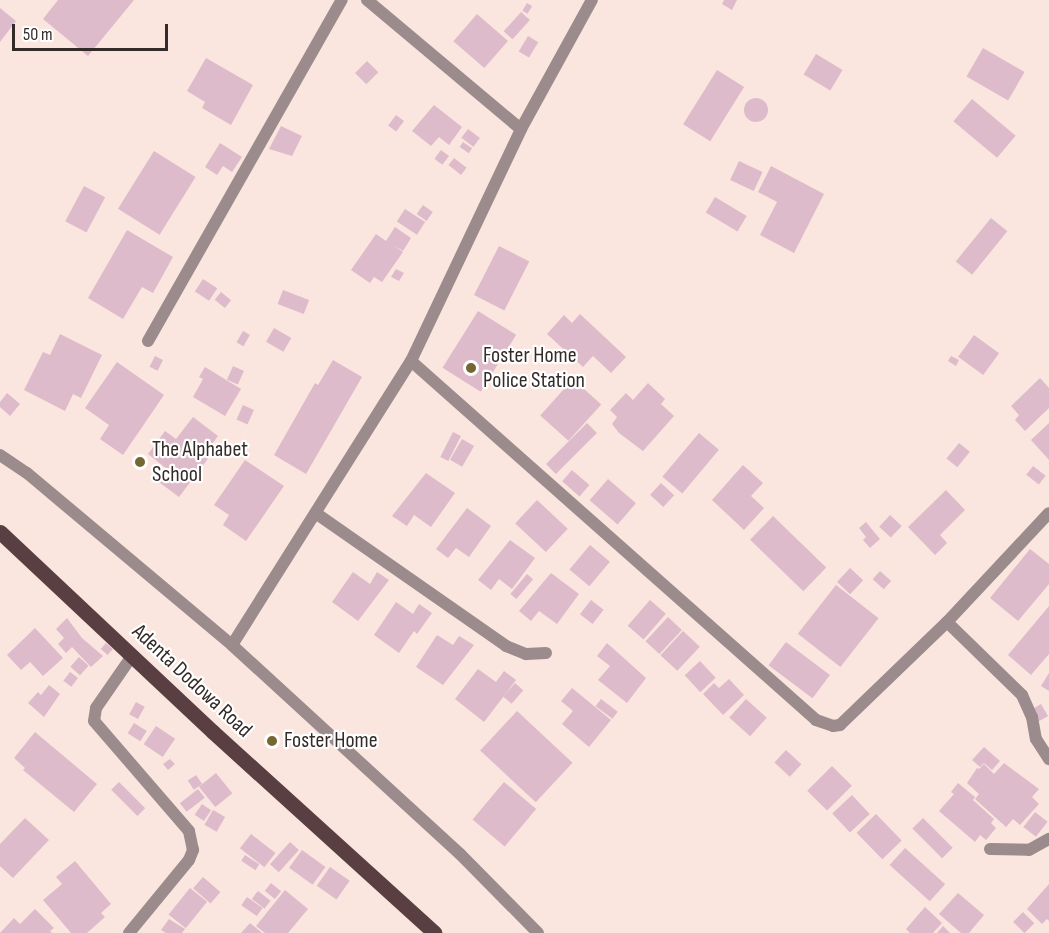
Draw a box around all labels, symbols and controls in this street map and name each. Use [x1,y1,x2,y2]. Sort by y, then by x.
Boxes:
scale bar [15,12,171,50]
text: 50 m [23,24,53,45]
place label: Foster Home Police Station [483,342,585,394]
marker: Foster Home Police Station [464,361,478,375]
place label: The Alphabet School [152,436,248,488]
marker: The Alphabet School [133,455,147,469]
street label: Adenta Dodowa Road [127,619,257,743]
place label: Foster Home [284,728,378,754]
marker: Foster Home [265,734,279,748]

